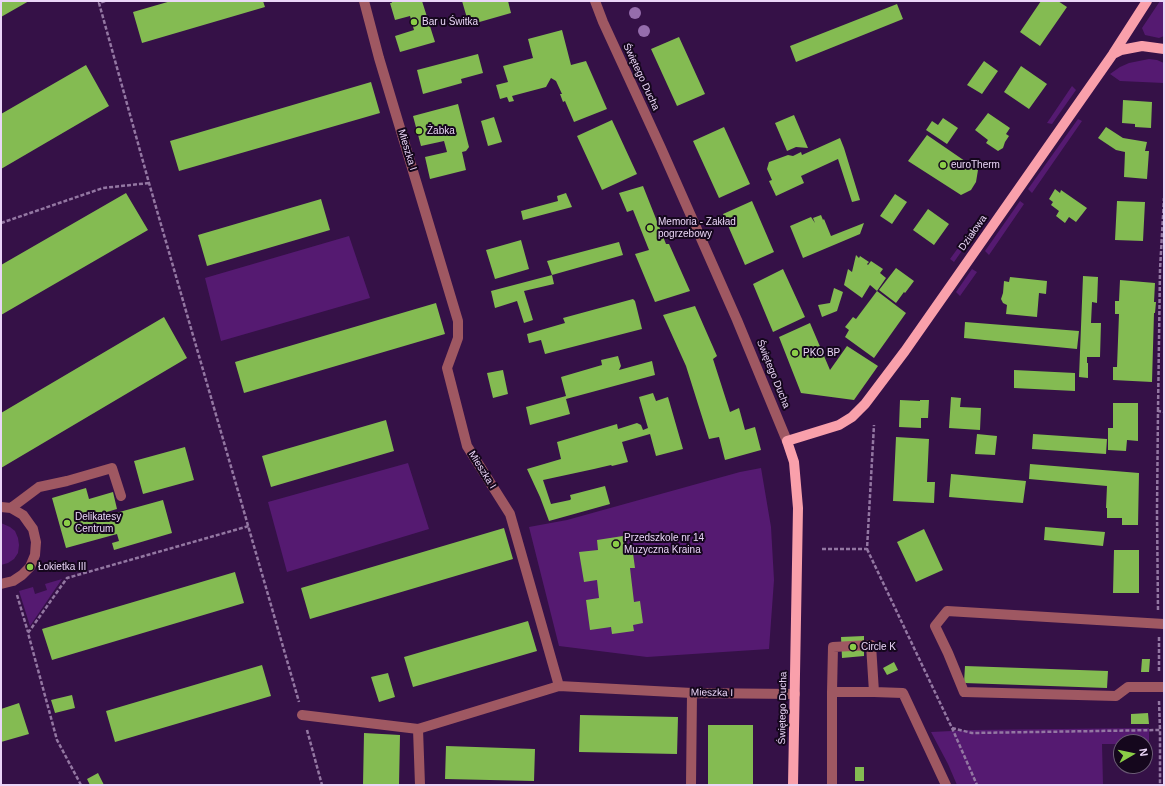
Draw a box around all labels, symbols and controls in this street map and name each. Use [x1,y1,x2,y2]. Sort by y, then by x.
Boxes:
place label: Bar u Świtka [422,16,478,28]
marker: Bar u Świtka [409,17,419,27]
street label: Świętego Ducha [620,41,662,113]
place label: Żabka [427,125,455,137]
marker: Żabka [414,126,424,136]
street label: Mieszka I [395,128,419,172]
place label: euroTherm [951,159,1000,171]
marker: euroTherm [938,160,948,170]
street label: Działowa [956,213,990,253]
place label: Memoria - Zakład pogrzebowy [658,216,736,240]
marker: Memoria - Zakład pogrzebowy [645,223,655,233]
street label: Świętego Ducha [754,338,792,410]
place label: PKO BP [803,347,840,359]
marker: PKO BP [790,348,800,358]
street label: Mieszka I [466,449,498,491]
place label: Delikatesy Centrum [75,511,121,534]
marker: Delikatesy Centrum [62,518,72,528]
place label: Przedszkole nr 14 Muzyczna Kraina [624,532,704,556]
marker: Przedszkole nr 14 Muzyczna Kraina [611,539,621,549]
place label: Łokietka III [38,561,86,573]
marker: Łokietka III [25,562,35,572]
place label: Circle K [861,641,896,653]
marker: Circle K [848,642,858,652]
street label: Świętego Ducha [776,671,790,745]
street label: Mieszka I [691,687,733,699]
north arrow [1113,734,1153,774]
text: N [1137,747,1150,757]

